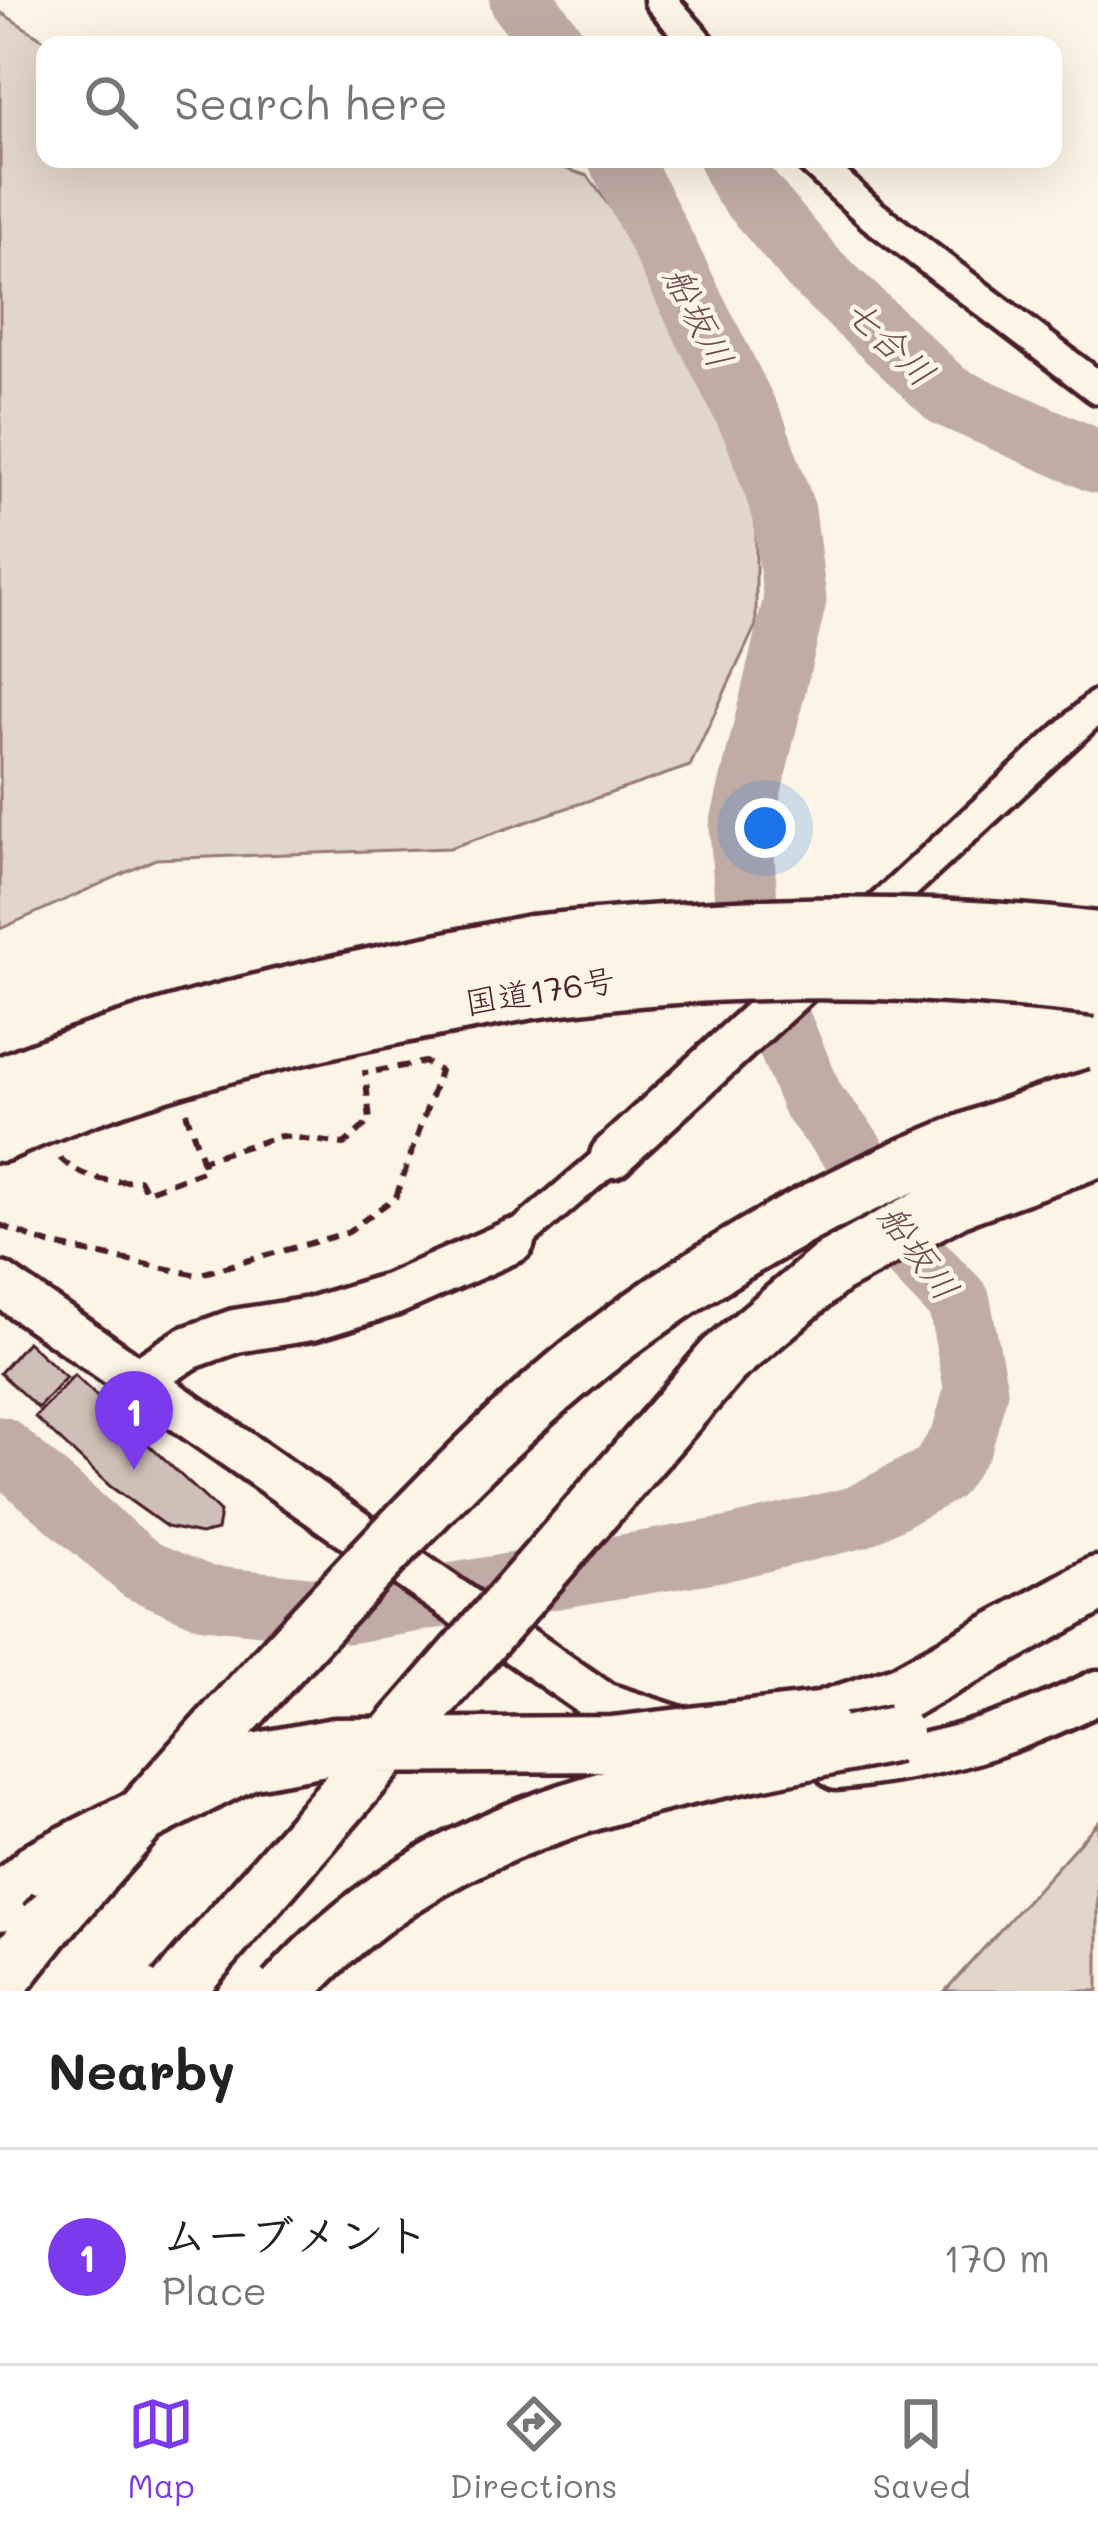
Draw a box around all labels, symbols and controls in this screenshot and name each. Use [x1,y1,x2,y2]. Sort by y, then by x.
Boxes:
search box [36,36,1062,168]
icon: search [78,69,144,135]
text: Search here [174,73,448,131]
water label: 船坂川 [655,258,746,375]
water label: 七合川 [836,286,946,395]
your location [735,798,795,858]
street label: 国道176号 [461,956,618,1023]
water label: 船坂川 [869,1194,971,1309]
pin: 1 [95,1371,173,1470]
text: Nearby [48,2036,235,2103]
text: ムーブメント [162,2204,429,2262]
text: 1 [78,2231,96,2282]
text: 170 m [943,2231,1050,2282]
text: Place [162,2264,267,2315]
tab: Map [128,2391,195,2506]
tab: Directions [450,2391,617,2506]
tab: Saved [873,2391,970,2506]

